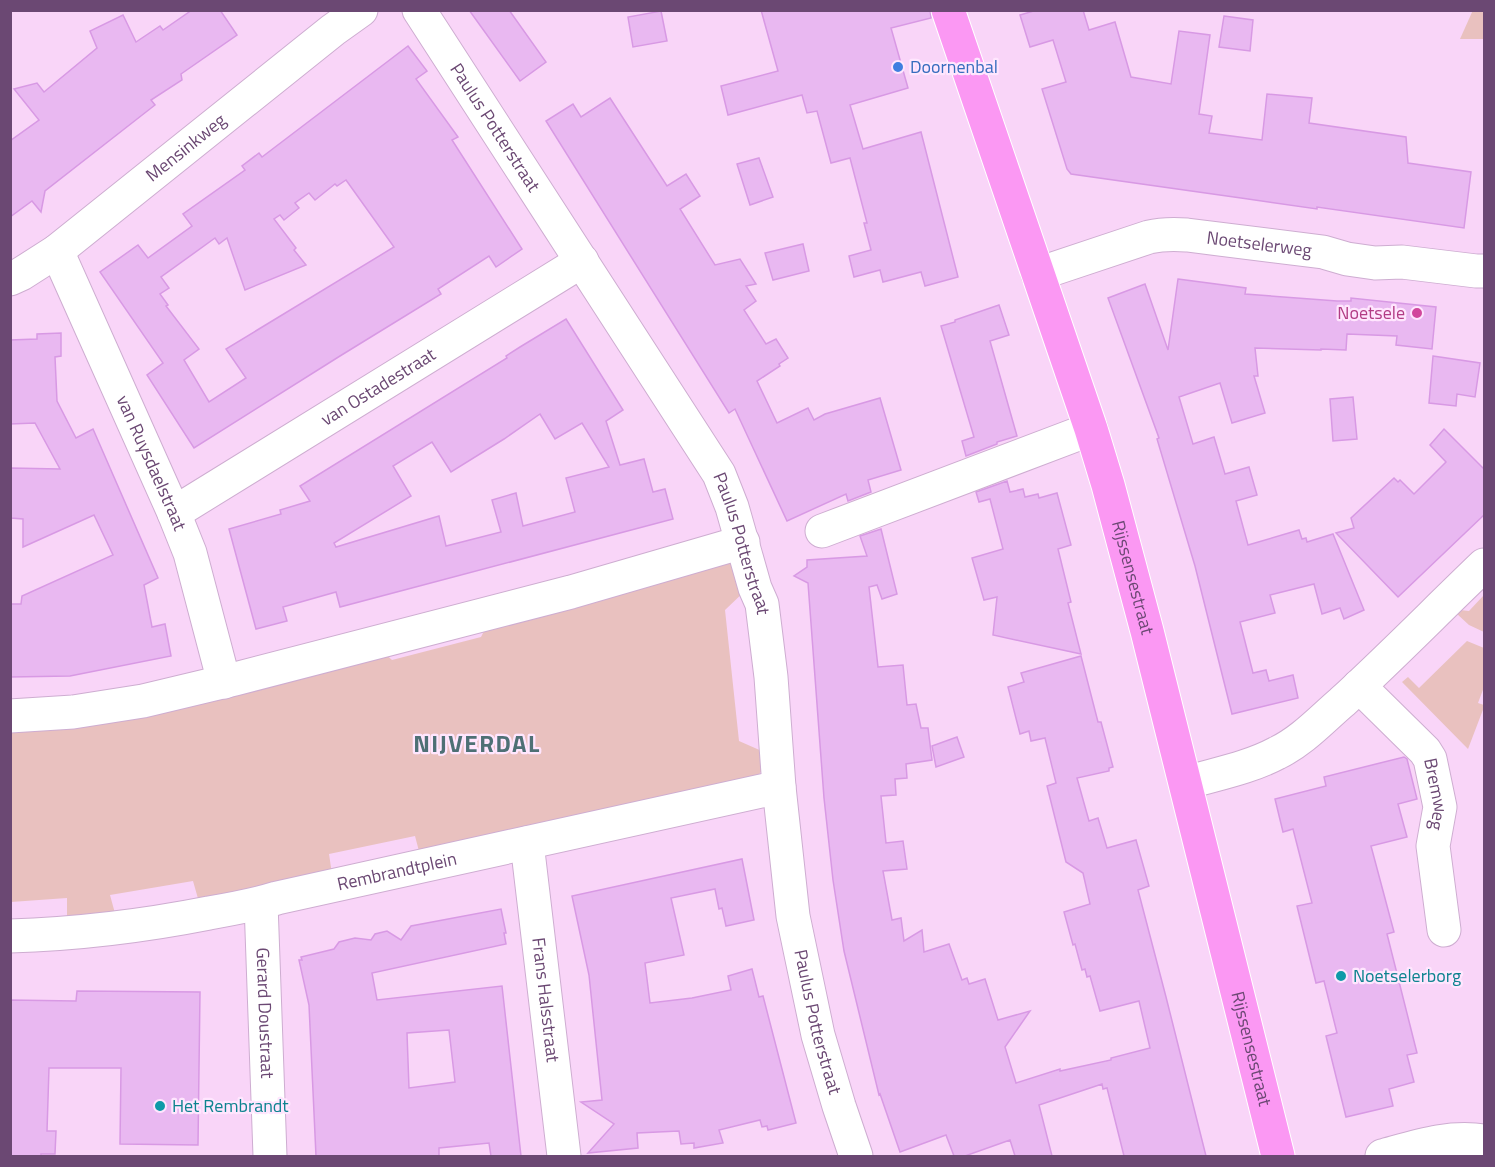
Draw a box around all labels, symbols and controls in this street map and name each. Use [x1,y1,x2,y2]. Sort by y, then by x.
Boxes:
place label: Doornenbal [910,53,998,80]
street label: Paulus Potterstraat [444,58,547,198]
marker: Doornenbal [891,60,905,74]
street label: Mensinkweg [140,107,232,188]
street label: Noetselerweg [1205,224,1314,263]
place label: Noetsele [1337,299,1405,326]
marker: Noetsele [1410,306,1424,320]
street label: van Ostadestraat [315,340,441,432]
street label: van Ruysdaelstraat [110,391,194,535]
street label: Paulus Potterstraat [707,468,777,617]
street label: Rijssensestraat [1105,517,1162,638]
district label: NIJVERDAL [413,725,541,761]
street label: Bremweg [1417,755,1455,833]
street label: Rembrandtplein [334,845,459,897]
street label: Frans Halsstraat [525,936,567,1064]
street label: Gerard Doustraat [250,947,281,1080]
street label: Paulus Potterstraat [787,947,849,1098]
place label: Noetselerborg [1353,962,1461,989]
marker: Noetselerborg [1334,969,1348,983]
street label: Rijssensestraat [1224,989,1279,1110]
place label: Het Rembrandt [172,1092,289,1119]
marker: Het Rembrandt [153,1099,167,1113]

